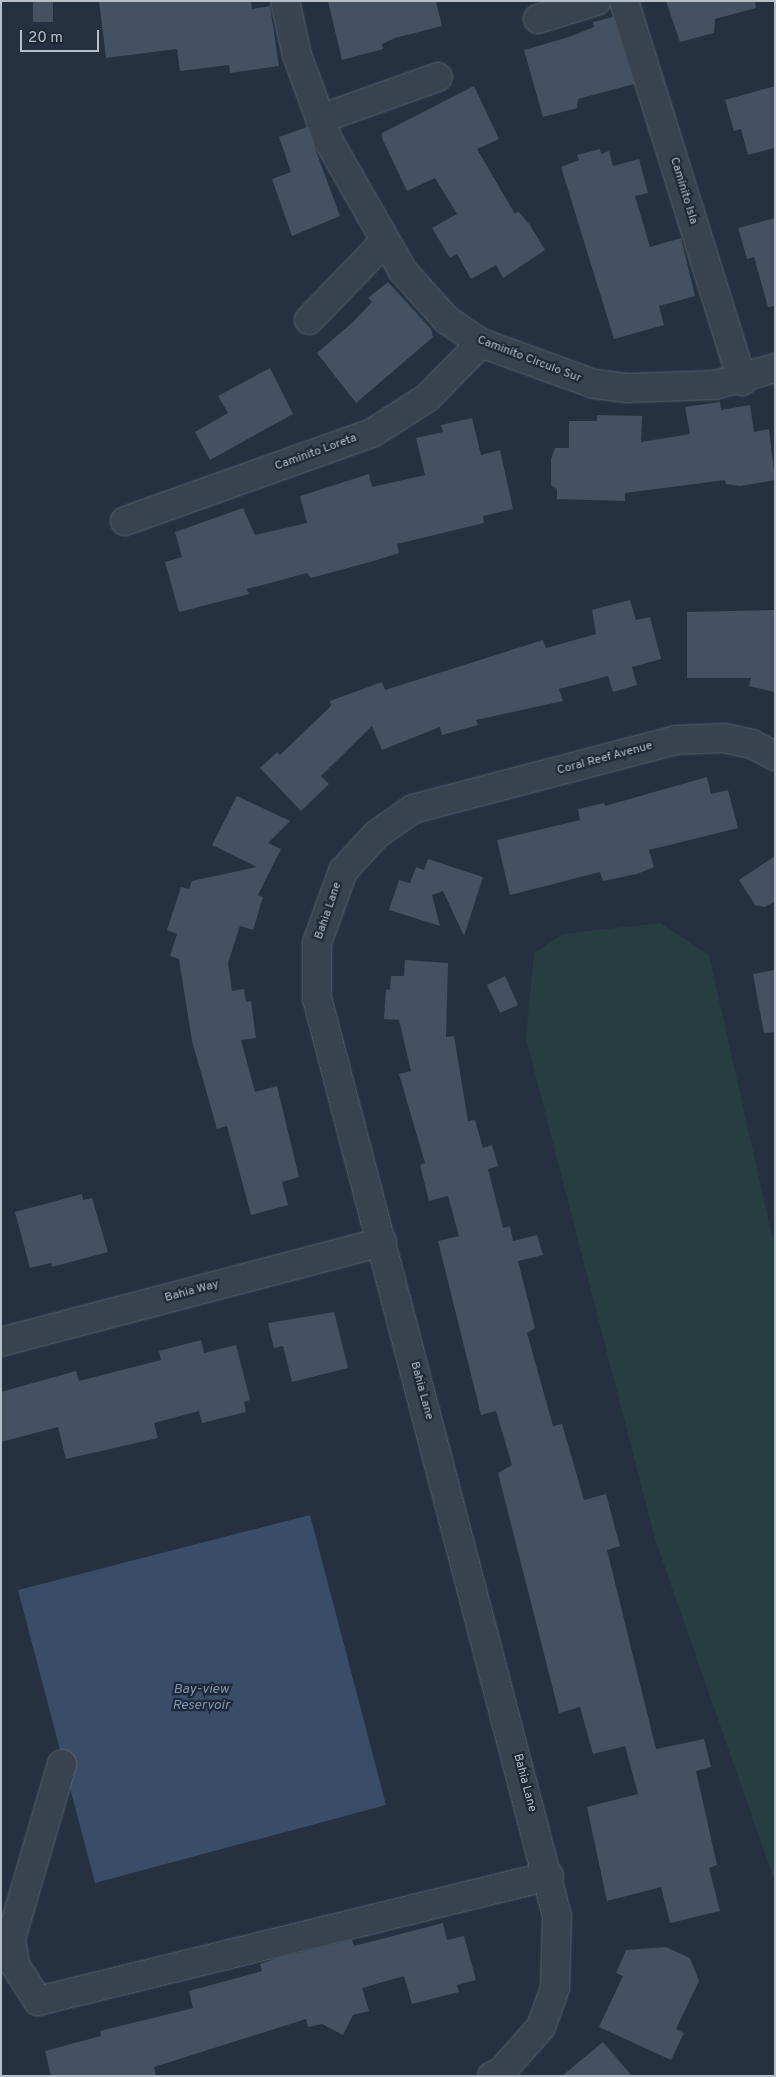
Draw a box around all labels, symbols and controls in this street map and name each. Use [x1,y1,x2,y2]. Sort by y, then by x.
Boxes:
scale bar [22,20,101,52]
text: 20 m [28,29,63,48]
street label: Caminito Isla [666,156,700,226]
street label: Caminito Circulo Sur [475,334,583,386]
street label: Caminito Loreta [273,432,359,474]
street label: Coral Reef Avenue [555,739,655,779]
street label: Bahia Lane [312,880,346,942]
street label: Bahia Way [163,1278,221,1306]
street label: Bahia Lane [406,1360,436,1422]
water label: Bay-view Reservoir [172,1682,230,1714]
street label: Bahia Lane [509,1752,539,1814]

